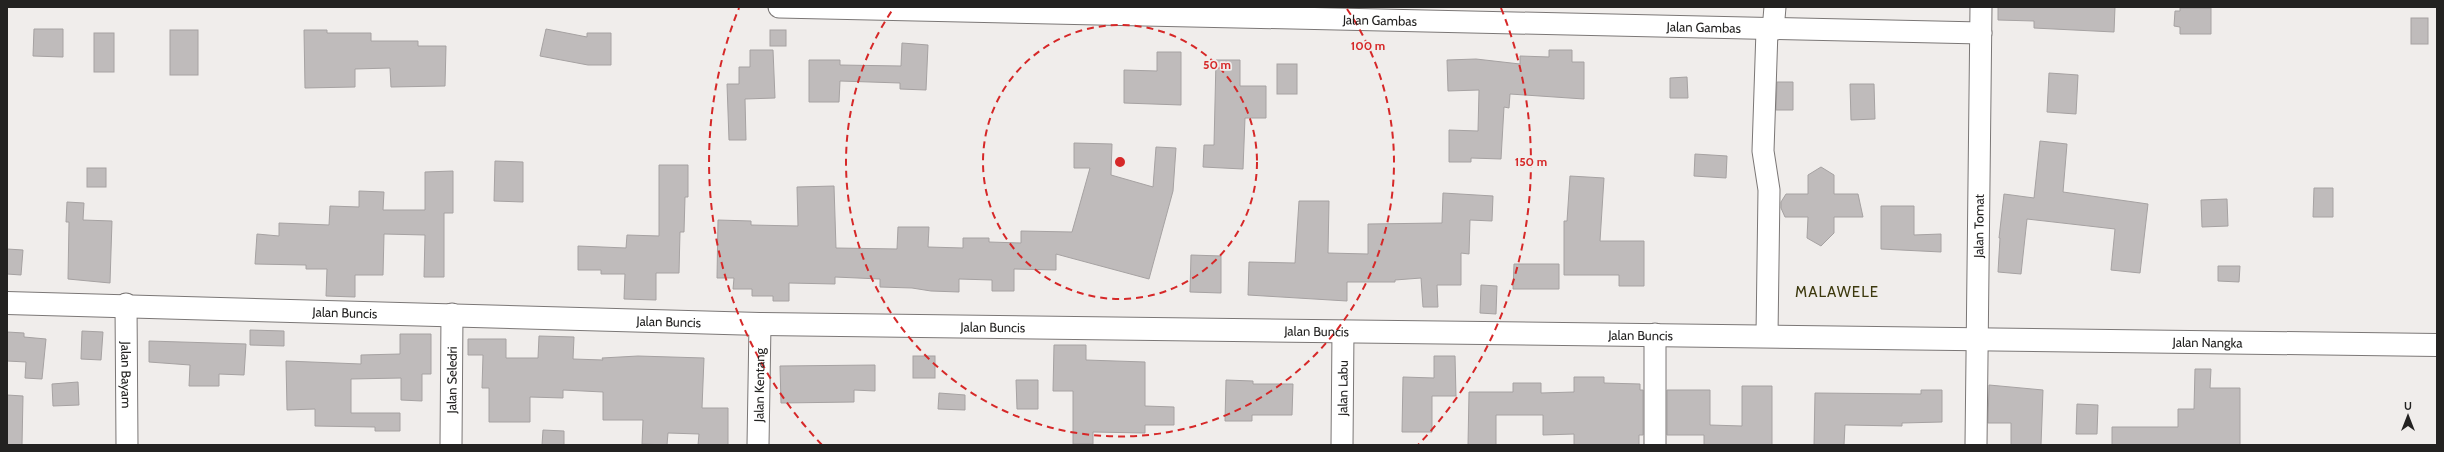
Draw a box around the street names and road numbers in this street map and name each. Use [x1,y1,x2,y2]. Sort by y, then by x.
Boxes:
street label: Jalan Gambas [1342,11,1418,29]
street label: Jalan Gambas [1665,18,1742,36]
street label: Jalan Tomat [1970,193,1987,259]
street label: Jalan Buncis [311,303,378,321]
street label: Jalan Buncis [635,313,702,330]
street label: Jalan Buncis [959,318,1026,335]
street label: Jalan Buncis [1283,323,1350,339]
street label: Jalan Buncis [1607,327,1674,343]
street label: Jalan Nangka [2171,334,2243,351]
street label: Jalan Bayam [118,340,135,408]
street label: Jalan Seledri [443,346,460,415]
street label: Jalan Kentang [750,347,768,423]
street label: Jalan Labu [1334,360,1351,417]

